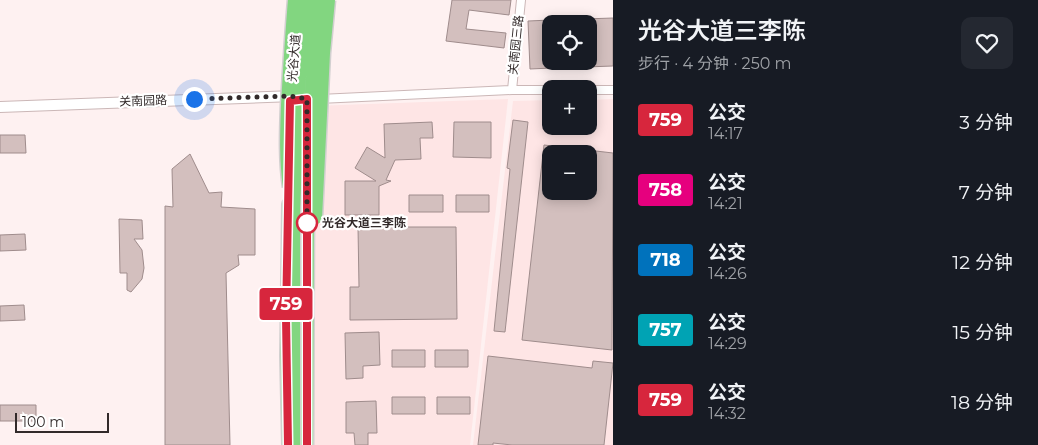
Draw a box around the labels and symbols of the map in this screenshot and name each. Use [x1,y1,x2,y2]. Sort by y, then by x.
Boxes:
street label: 关南园三路 [505,14,526,76]
street label: 光谷大道 [284,33,303,83]
your location [182,87,207,112]
street label: 关南园路 [119,92,167,109]
marker: 光谷大道三李陈 [296,212,318,234]
place label: 光谷大道三李陈 [322,215,406,230]
line badge: 759 [257,288,315,320]
scale bar [15,410,109,433]

